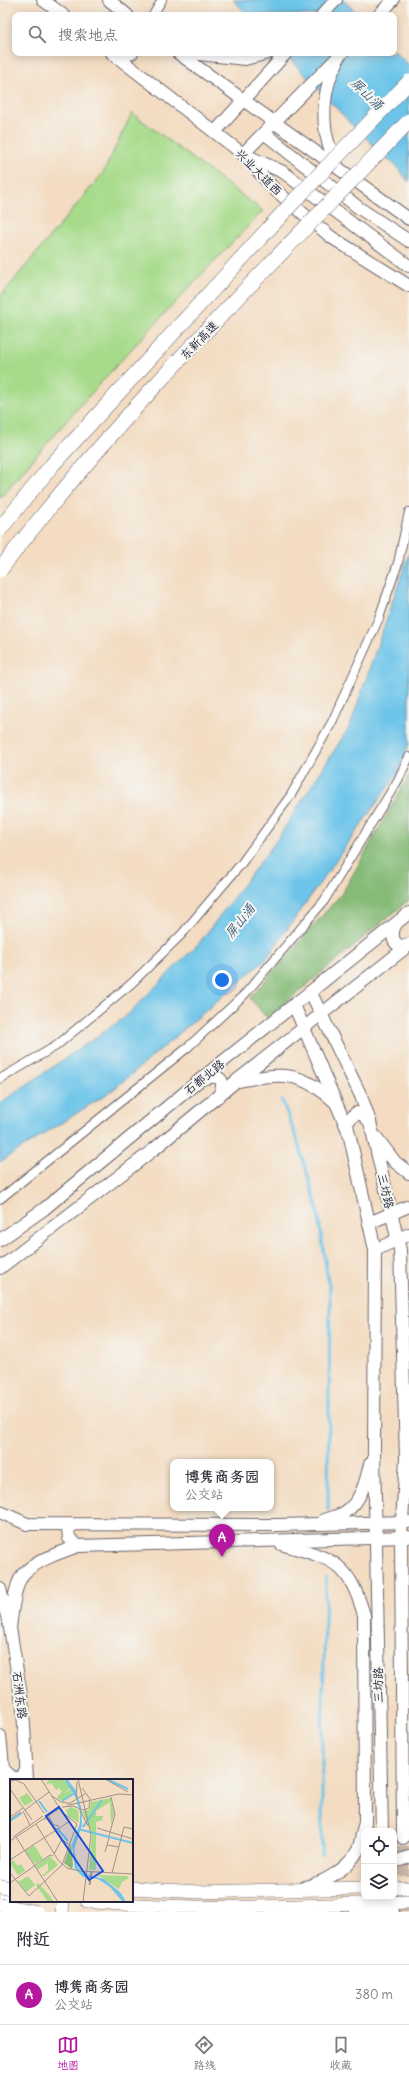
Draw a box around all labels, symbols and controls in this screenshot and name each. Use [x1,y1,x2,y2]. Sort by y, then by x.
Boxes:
search box [12,12,397,56]
icon: search [26,23,48,45]
text: 搜索地点 [58,25,118,44]
water label: 屏山涌 [347,74,388,114]
street label: 兴业大道西 [232,145,286,199]
street label: 东新高速 [177,318,221,362]
water label: 屏山涌 [221,900,259,942]
your location [212,970,232,990]
street label: 石都北路 [181,1056,227,1098]
street label: 三坊路 [375,1172,397,1210]
popup [170,1459,274,1511]
text: 博隽商务园 [184,1467,260,1486]
text: 公交站 [184,1486,224,1503]
pin: A [209,1524,235,1557]
street label: 三坊路 [370,1667,386,1703]
street label: 石洲东路 [10,1670,30,1720]
inset map [10,1779,133,1902]
map controls [361,1828,397,1900]
button: locate [361,1828,397,1864]
button: layers [361,1864,397,1900]
text: 附近 [16,1928,50,1950]
text: 博隽商务园 [54,1977,129,1996]
text: A [25,1986,33,2003]
text: 380 m [355,1986,393,2003]
text: 公交站 [54,1996,93,2013]
tab: 地图 [57,2034,79,2072]
tab: 路线 [193,2034,215,2072]
tab: 收藏 [330,2034,352,2072]

